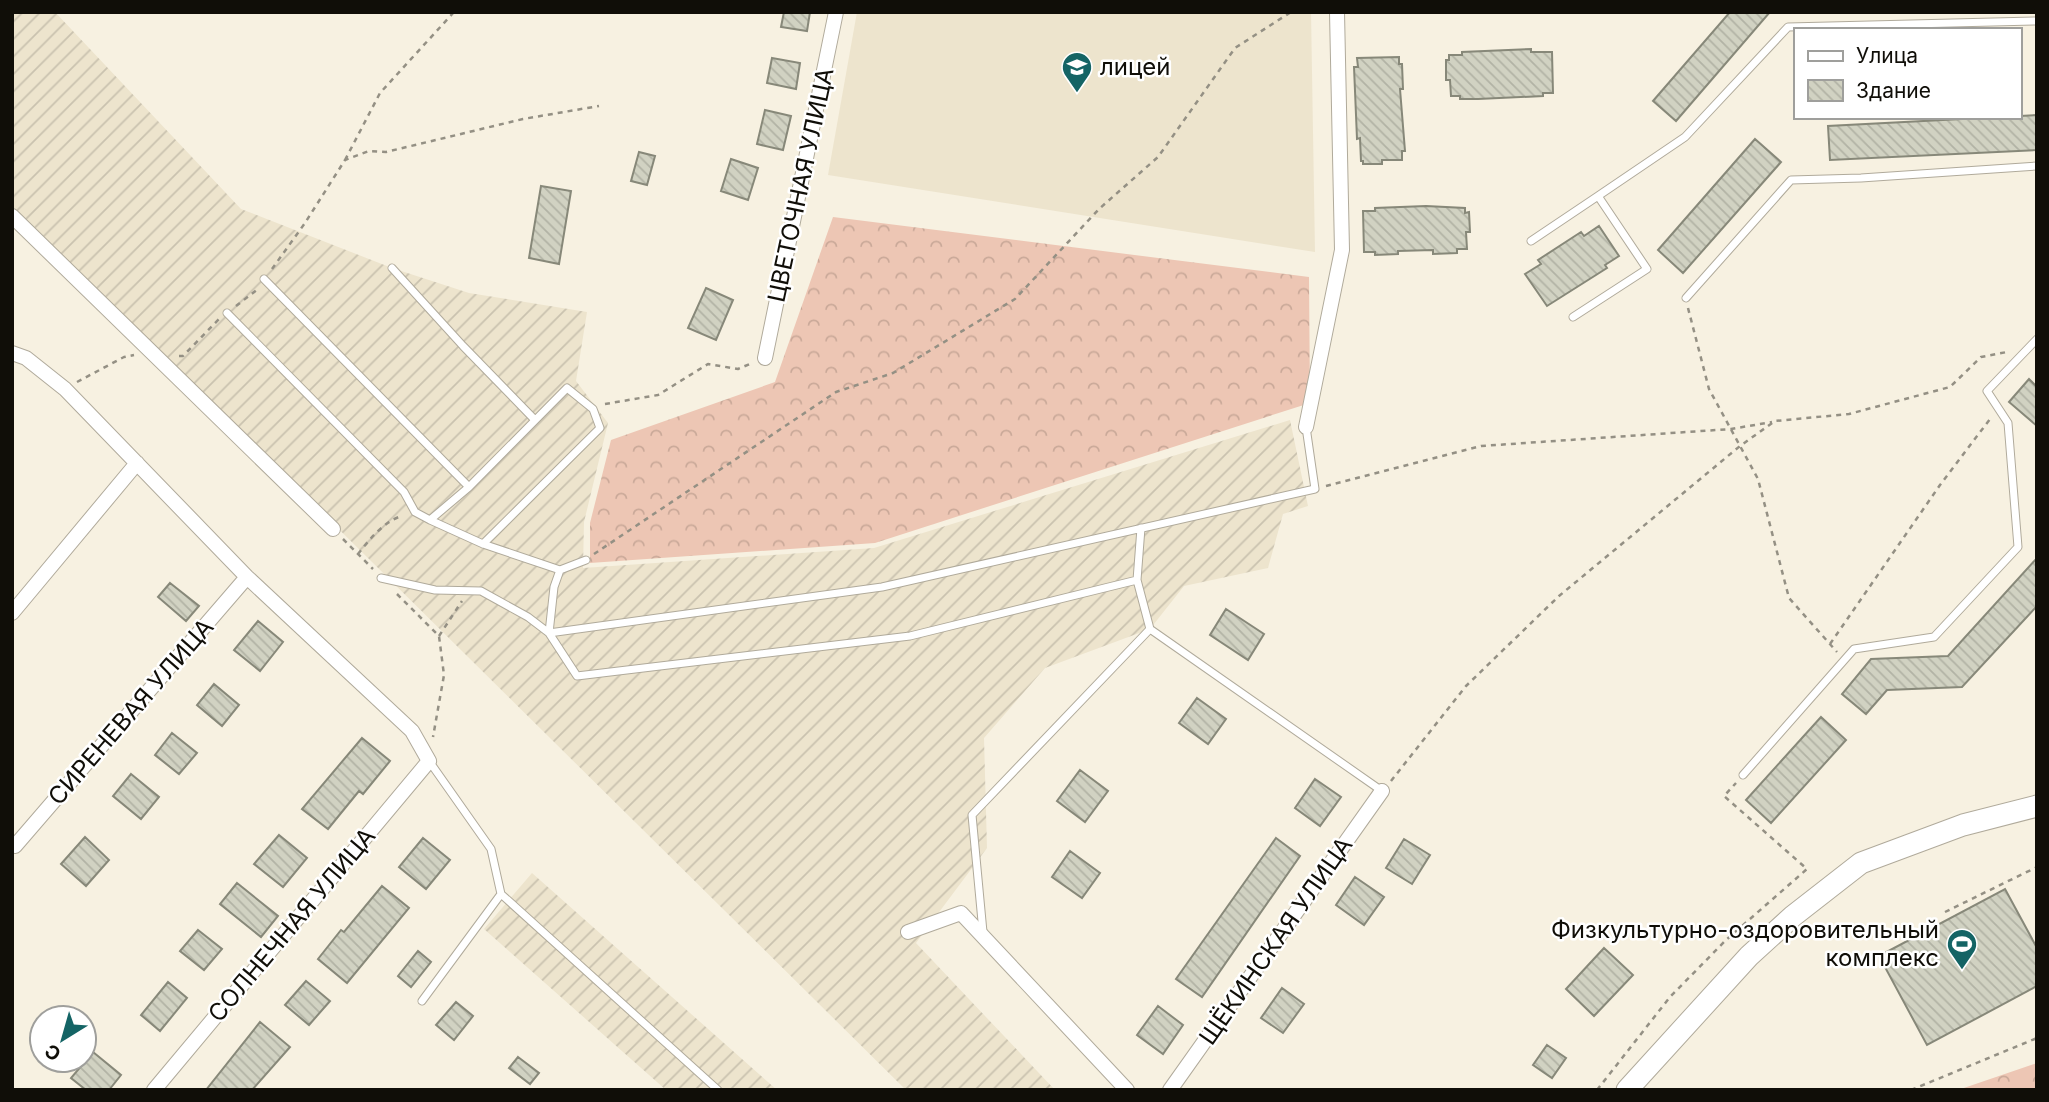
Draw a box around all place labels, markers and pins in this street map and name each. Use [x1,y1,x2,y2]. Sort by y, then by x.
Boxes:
school or university icon: лицей [1060,50,1094,94]
place label: лицей [1100,52,1171,81]
place label: Физкультурно-оздоровительный комплекс [1551,915,1939,972]
sports icon: Физкультурно-оздоровительный комплекс [1945,927,1979,971]

